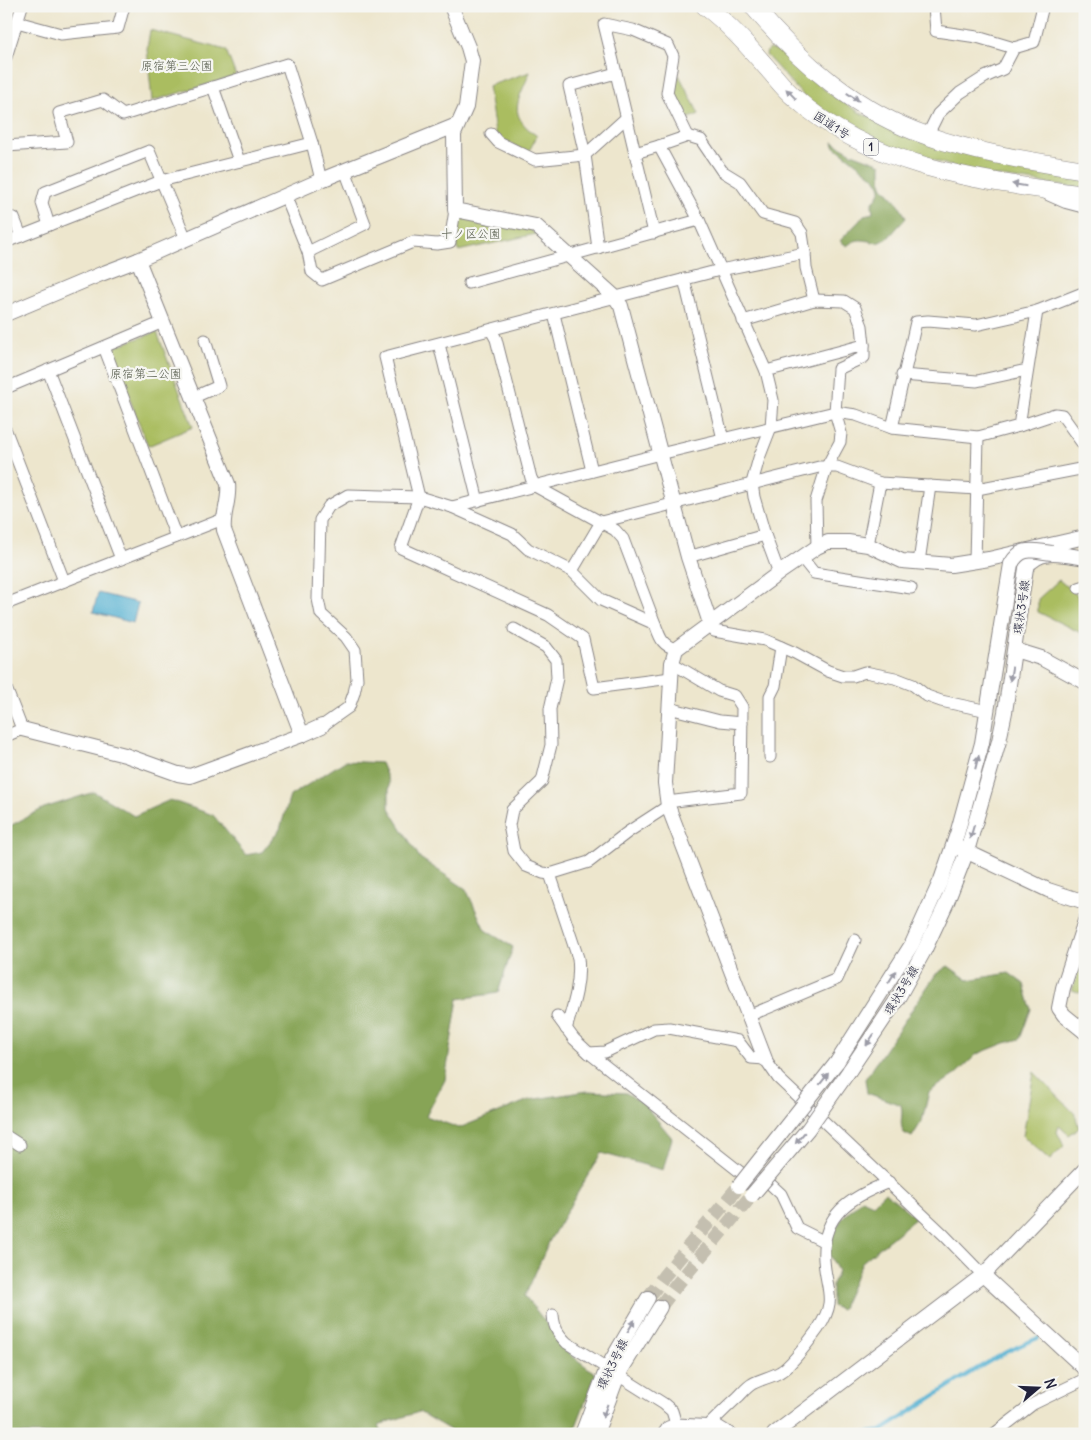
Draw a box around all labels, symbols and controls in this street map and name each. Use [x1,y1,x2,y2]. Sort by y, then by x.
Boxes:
park label: 原宿第三公園 [141,58,213,73]
one-way arrow [785,89,797,101]
one-way arrow [847,93,860,102]
street label: 国道1号 [811,108,853,142]
road number: 1 [864,138,878,156]
one-way arrow [1011,181,1027,189]
park label: 十ノ区公園 [441,226,501,241]
park label: 原宿第二公園 [110,366,182,381]
street label: 環状3号線 [1010,579,1032,635]
one-way arrow [1007,667,1015,683]
one-way arrow [974,754,982,769]
one-way arrow [968,824,976,839]
street label: 環状3号線 [880,963,922,1017]
one-way arrow [887,970,897,983]
one-way arrow [865,1033,875,1046]
one-way arrow [818,1072,829,1085]
one-way arrow [794,1132,805,1145]
one-way arrow [626,1319,635,1332]
street label: 環状3号線 [593,1336,631,1392]
north arrow [1014,1362,1064,1412]
text: N [1040,1376,1060,1391]
one-way arrow [601,1404,609,1419]

